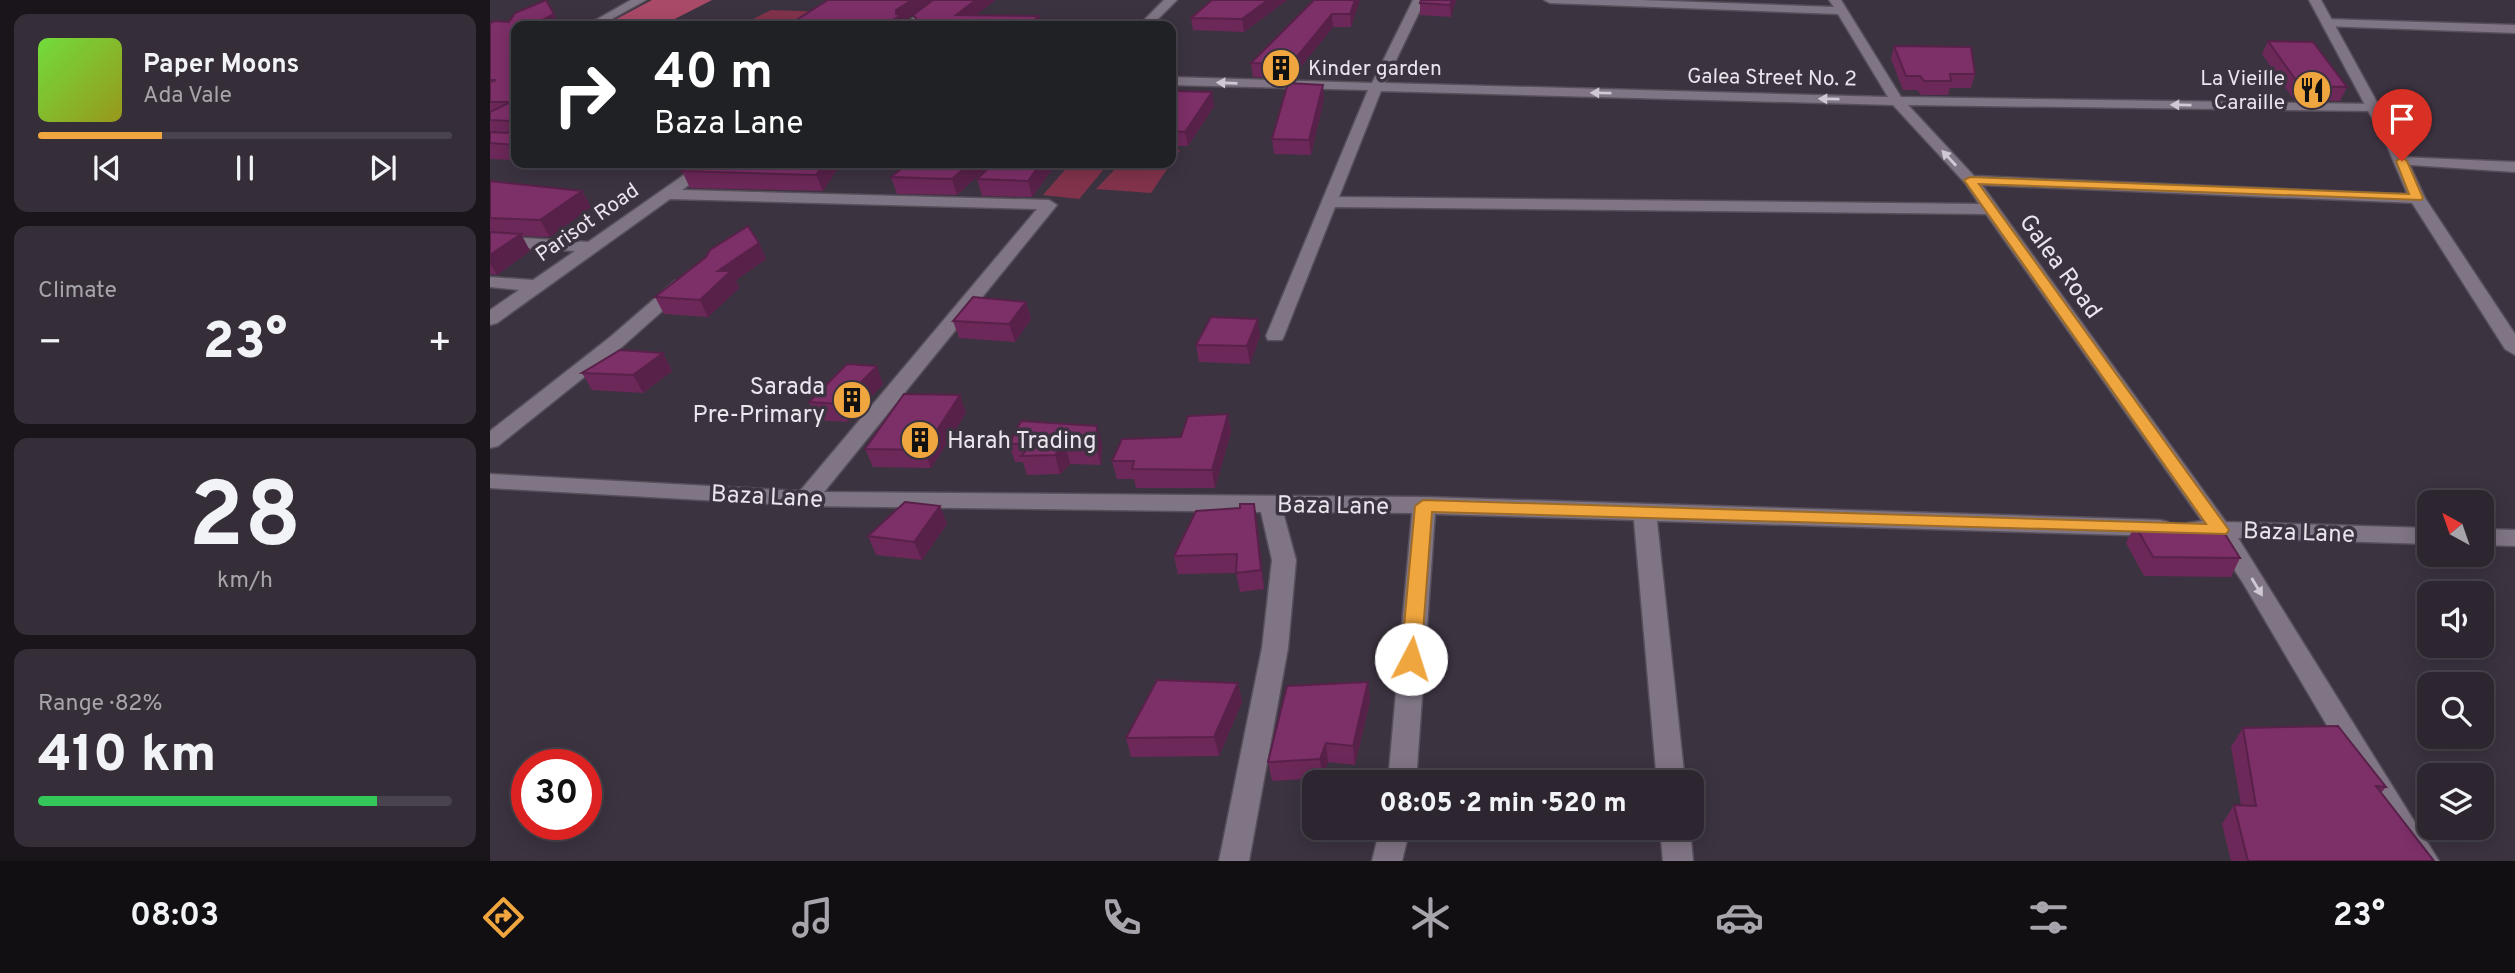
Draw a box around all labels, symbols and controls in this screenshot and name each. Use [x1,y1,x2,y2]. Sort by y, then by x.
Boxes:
text: 40 m [654,44,773,106]
building icon: Kinder garden [1260,47,1302,89]
text: Paper Moons [143,49,299,82]
icon: right [539,49,630,140]
place label: Kinder garden [1308,56,1442,83]
street label: Galea Street No. 2 [1687,64,1857,93]
place label: La Vieille Caraille [2200,66,2285,117]
restaurant icon: La Vieille Caraille [2291,69,2333,111]
one-way arrow [1216,77,1238,88]
text: Ada Vale [143,82,232,111]
one-way arrow [1590,88,1612,99]
pin [2372,89,2432,161]
one-way arrow [1818,93,1840,105]
one-way arrow [2170,99,2192,110]
icon: arrive [2383,100,2421,138]
text: Baza Lane [654,105,803,145]
icon: previous [88,149,126,187]
icon: pause [226,149,264,187]
icon: next [364,149,402,187]
one-way arrow [1942,150,1958,167]
street label: Parisot Road [531,178,645,269]
street label: Galea Road [2011,209,2107,325]
text: Climate [38,277,117,306]
text: 23° [203,311,287,377]
text: − [38,320,63,369]
text: + [427,320,452,369]
place label: Sarada Pre-Primary [693,373,825,431]
building icon: Sarada Pre-Primary [831,379,873,421]
building icon: Harah Trading [899,419,941,461]
place label: Harah Trading [947,427,1096,457]
text: 28 [189,464,301,579]
street label: Baza Lane [710,480,824,516]
north arrow [2417,490,2494,567]
map controls [2417,490,2494,840]
street label: Baza Lane [1277,491,1389,523]
street label: Baza Lane [2242,517,2355,551]
text: km/h [217,567,273,596]
one-way arrow [2251,577,2264,596]
button: sound [2417,581,2494,658]
position arrow [1374,622,1448,696]
button: search [2417,672,2494,749]
text: Range · 82% [38,690,162,719]
text: 410 km [38,724,216,790]
speed limit sign: 30 [511,749,602,840]
button: layers [2417,763,2494,840]
text: 08:05 · 2 min · 520 m [1379,788,1627,821]
icon: directions [479,893,528,942]
icon: music [788,893,837,942]
icon: phone [1097,893,1146,942]
icon: climate [1406,893,1455,942]
icon: car [1715,893,1764,942]
icon: filters [2024,893,2073,942]
text: 08:03 [130,897,219,937]
text: 23° [2333,897,2385,937]

